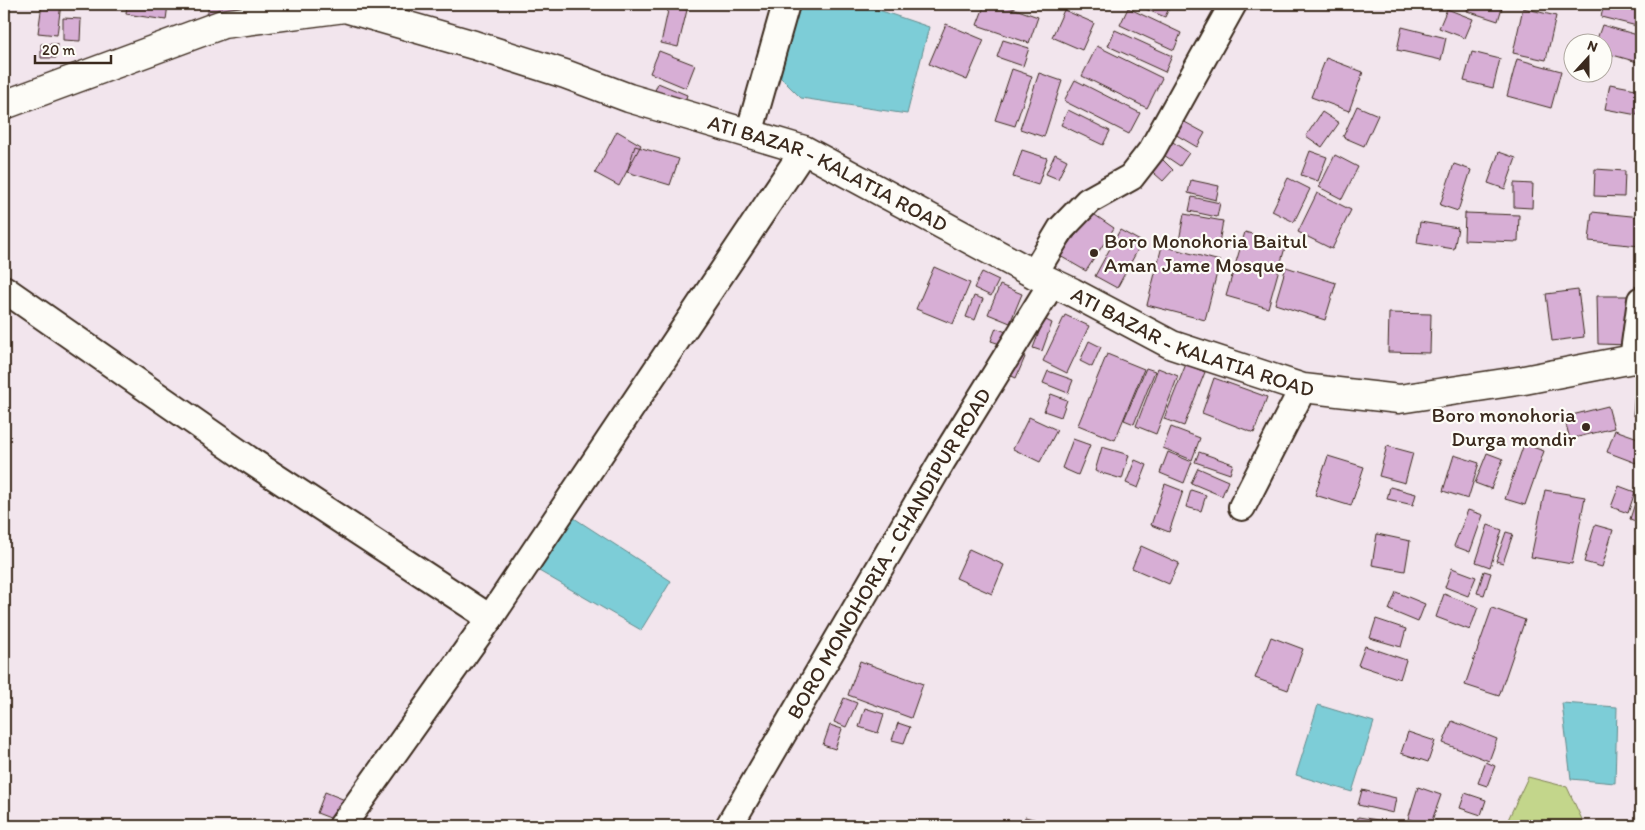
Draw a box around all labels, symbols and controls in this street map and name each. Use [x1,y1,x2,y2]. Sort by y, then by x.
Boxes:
scale bar [35,32,111,64]
north arrow [1562,32,1612,82]
text: N [1585,37,1600,56]
text: 20 m [42,41,76,59]
street label: ATI BAZAR - KALATIA ROAD [705,109,952,237]
place label: Boro Monohoria Baitul Aman Jame Mosque [1104,228,1308,277]
marker: Boro Monohoria Baitul Aman Jame Mosque [1088,247,1100,259]
street label: ATI BAZAR - KALATIA ROAD [1067,281,1315,401]
street label: BORO MONOHORIA - CHANDIPUR ROAD [781,383,996,723]
place label: Boro monohoria Durga mondir [1432,402,1577,451]
marker: Boro monohoria Durga mondir [1580,421,1592,433]

